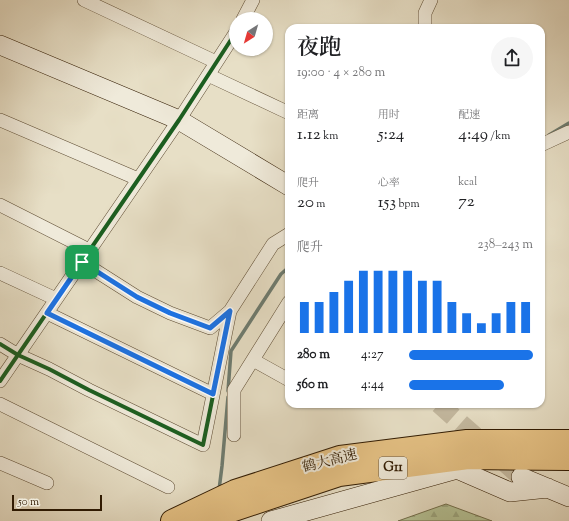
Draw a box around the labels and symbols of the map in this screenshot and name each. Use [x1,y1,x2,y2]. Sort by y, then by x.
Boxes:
north arrow [229,12,273,56]
pin [65,245,99,279]
street label: 鹤大高速 [300,446,360,478]
road number: G11 [379,457,407,479]
scale bar [12,493,102,512]

